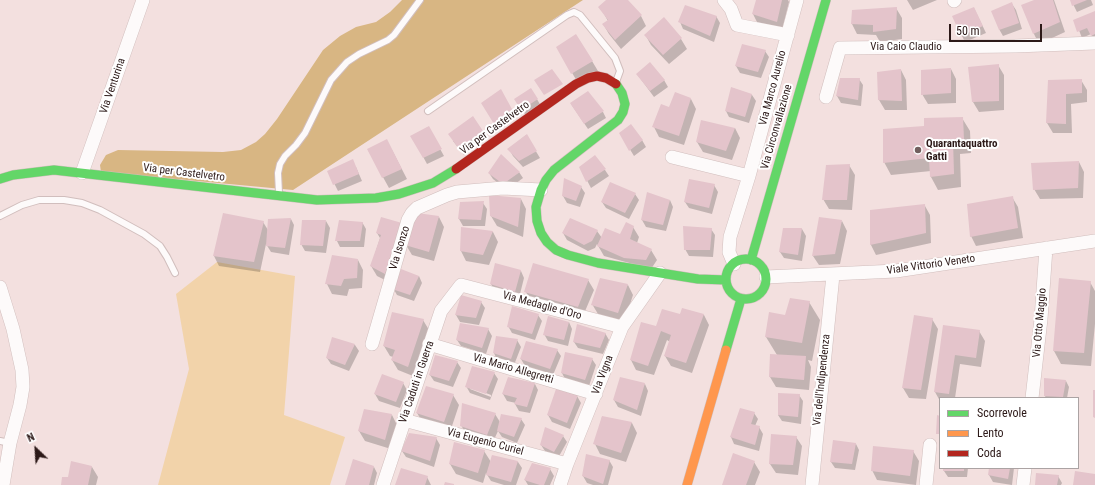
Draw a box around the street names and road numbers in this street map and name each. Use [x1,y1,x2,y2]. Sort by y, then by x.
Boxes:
street label: Via Caio Claudio [870,40,942,54]
street label: Via Marco Aurelio [757,49,789,127]
street label: Via Venturina [97,56,129,116]
street label: Via Circonvallazione [759,83,795,171]
street label: Via per Castelvetro [458,98,532,158]
street label: Via per Castelvetro [142,161,226,185]
street label: Via Isonzo [387,224,413,272]
street label: Viale Vittorio Veneto [886,252,976,278]
street label: Via Otto Maggio [1030,288,1050,358]
street label: Via Medaglie d'Oro [501,289,583,323]
street label: Via dell'Indipendenza [811,334,833,426]
street label: Via Caduti in Guerra [397,339,437,425]
street label: Via Mario Allegretti [471,351,555,387]
street label: Via Vigna [589,353,617,397]
street label: Via Eugenio Curiel [445,425,525,459]

